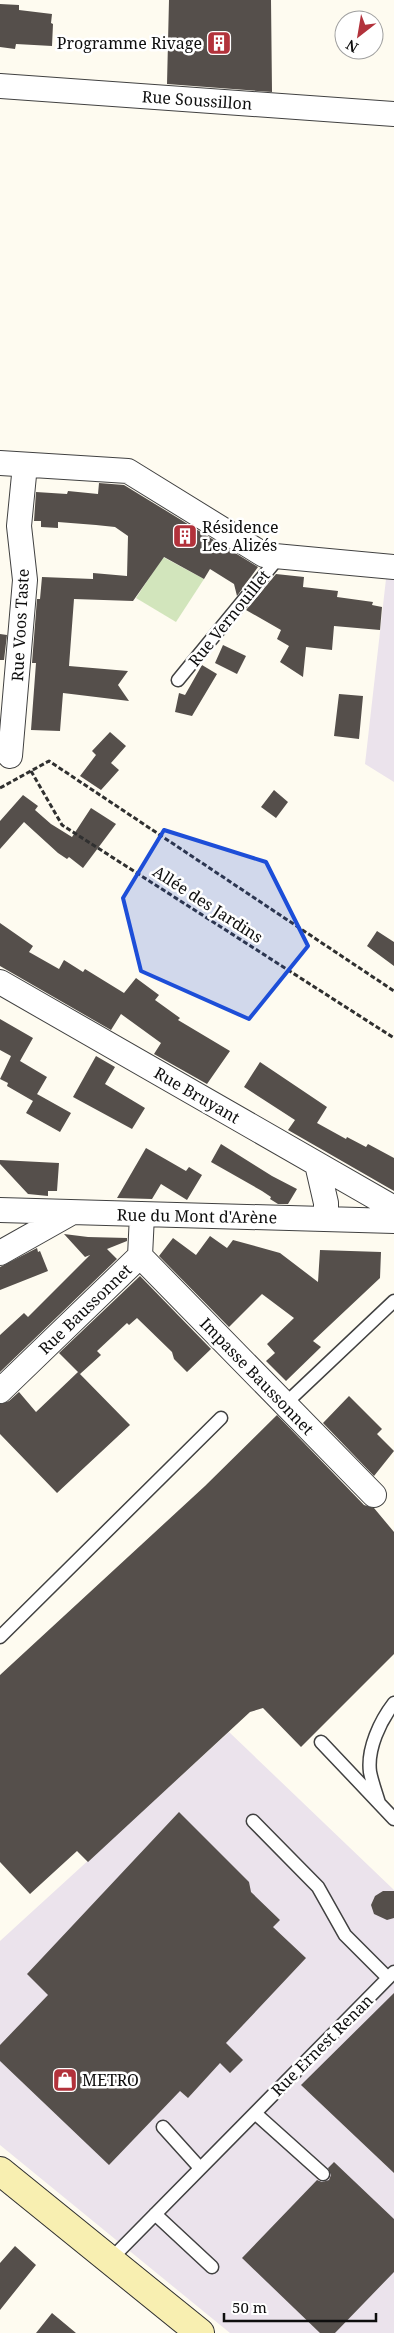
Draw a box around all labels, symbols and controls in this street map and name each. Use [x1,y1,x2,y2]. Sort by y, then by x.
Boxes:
north arrow [334,10,384,60]
building icon: Programme Rivage [206,30,232,56]
place label: Programme Rivage [57,32,202,54]
text: N [342,36,362,58]
street label: Rue Soussillon [141,85,253,115]
place label: Résidence Les Alizés [202,516,279,556]
building icon: Résidence Les Alizés [172,523,198,549]
street label: Rue Vernouillet [183,565,275,671]
street label: Rue Voos Taste [6,568,34,682]
street label: Allée des Jardins [149,860,267,948]
street label: Rue Bruyant [150,1062,244,1129]
street label: Rue du Mont d'Arène [117,1204,277,1228]
street label: Rue Baussonnet [34,1259,137,1359]
street label: Impasse Baussonnet [195,1313,319,1440]
street label: Rue Ernest Renan [266,1989,378,2101]
shop icon: METRO [52,2067,78,2093]
place label: METRO [82,2069,139,2091]
scale bar [224,2290,376,2322]
text: 50 m [232,2297,267,2317]

